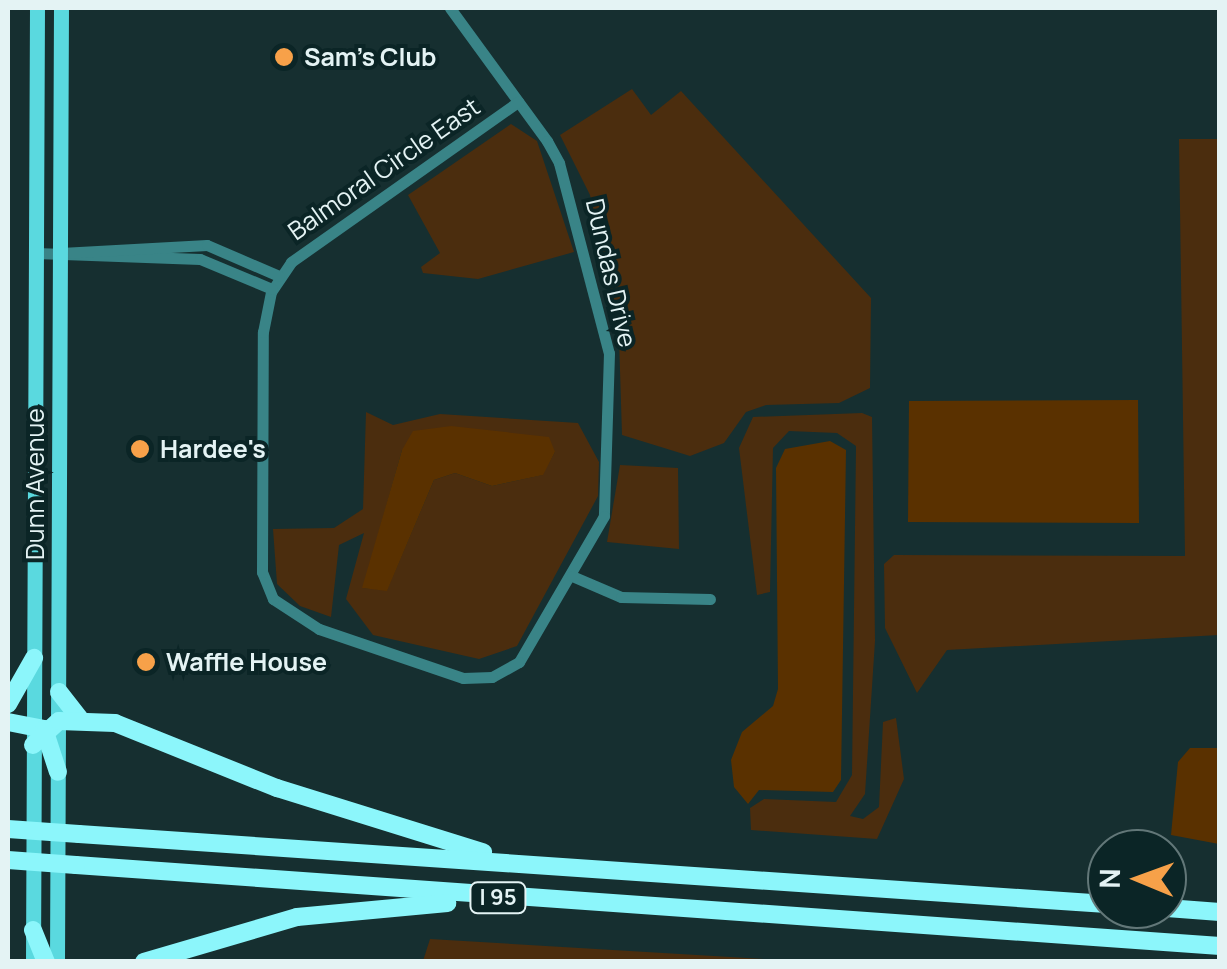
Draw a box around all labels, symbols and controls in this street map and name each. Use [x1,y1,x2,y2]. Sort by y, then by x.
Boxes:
place label: Sam's Club [304,42,436,72]
marker: Sam's Club [273,46,295,68]
street label: Balmoral Circle East [282,92,486,246]
street label: Dundas Drive [579,196,643,350]
street label: Dunn Avenue [20,408,50,560]
place label: Hardee's [160,434,266,464]
marker: Hardee's [129,438,151,460]
place label: Waffle House [166,647,327,677]
marker: Waffle House [135,651,157,673]
north arrow [1087,829,1187,929]
text: N [1090,868,1128,889]
road number: I 95 [468,881,528,915]

